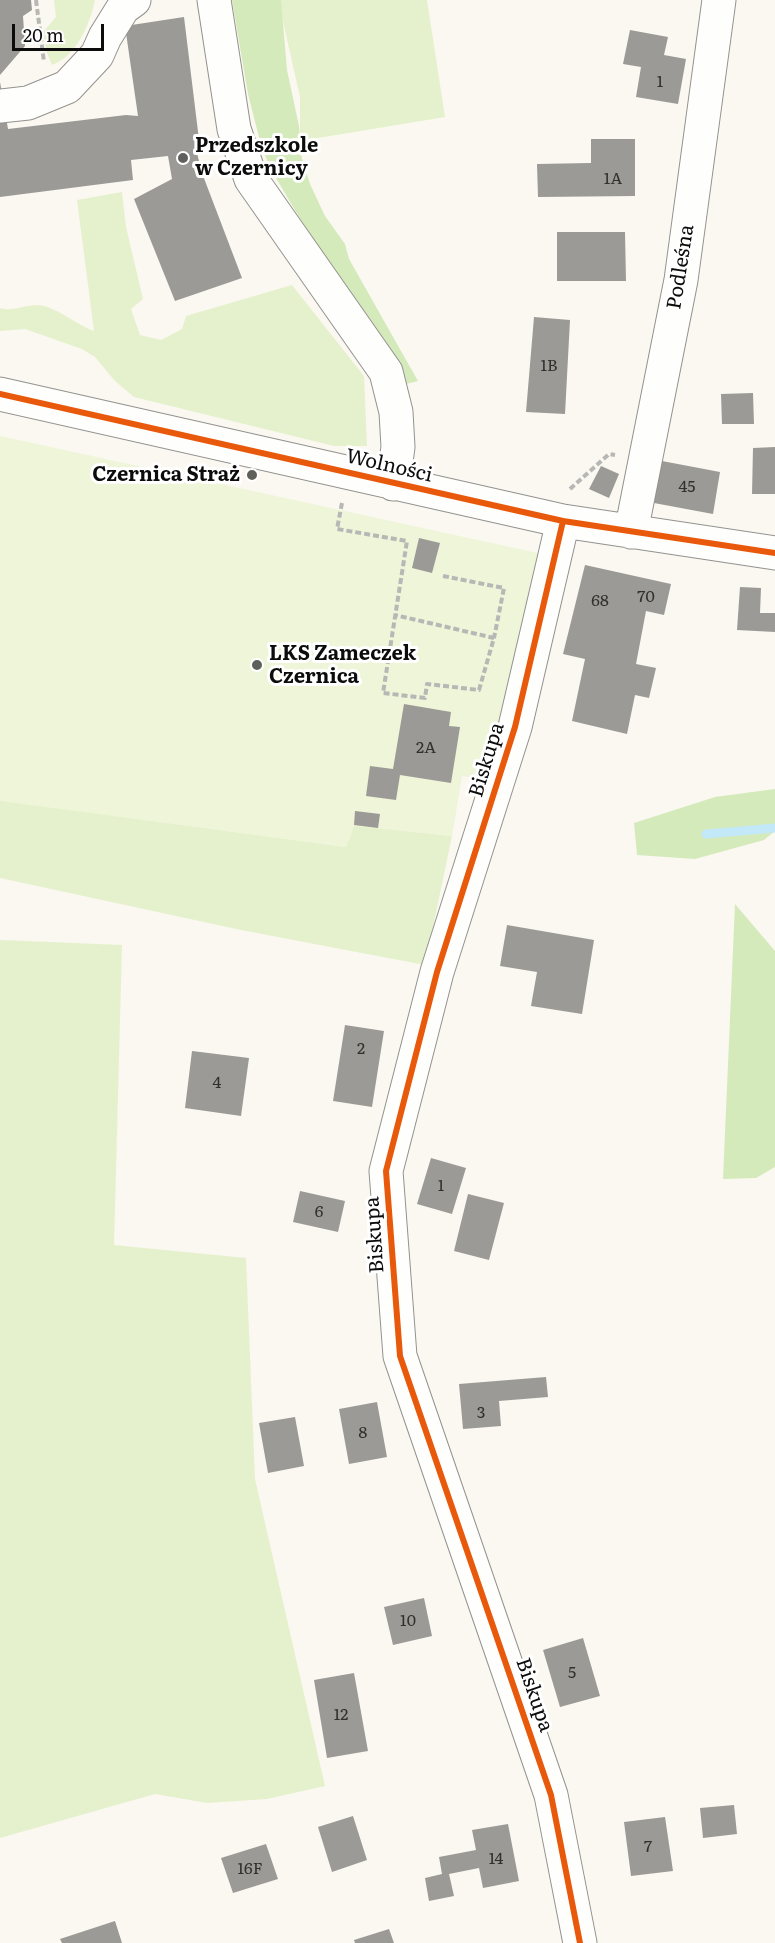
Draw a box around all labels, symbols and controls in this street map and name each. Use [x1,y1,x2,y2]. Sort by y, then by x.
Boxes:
scale bar [15,12,106,50]
text: 20 m [23,21,64,48]
house number: 1 [657,72,663,92]
place label: Przedszkole w Czernicy [195,134,318,181]
marker: Przedszkole w Czernicy [176,151,190,165]
house number: 1A [604,169,622,189]
street label: Podleśna [662,223,700,311]
house number: 1B [540,356,558,376]
street label: Wolności [343,444,435,488]
place label: Czernica Straż [92,463,240,487]
marker: Czernica Straż [245,468,259,482]
house number: 45 [679,477,695,497]
house number: 70 [637,587,655,607]
house number: 68 [591,591,609,611]
place label: LKS Zameczek Czernica [269,642,416,689]
marker: LKS Zameczek Czernica [250,658,264,672]
street label: Biskupa [464,720,510,800]
house number: 2A [416,738,436,758]
house number: 2 [357,1039,365,1059]
house number: 4 [213,1073,221,1093]
house number: 1 [438,1176,444,1196]
street label: Biskupa [360,1196,390,1274]
house number: 6 [315,1202,323,1222]
house number: 3 [477,1403,485,1423]
house number: 8 [359,1423,367,1443]
house number: 10 [400,1611,416,1631]
street label: Biskupa [510,1655,558,1735]
house number: 5 [568,1663,576,1683]
house number: 12 [334,1705,348,1725]
house number: 7 [644,1837,652,1857]
house number: 14 [489,1849,503,1869]
house number: 16F [238,1859,262,1879]

